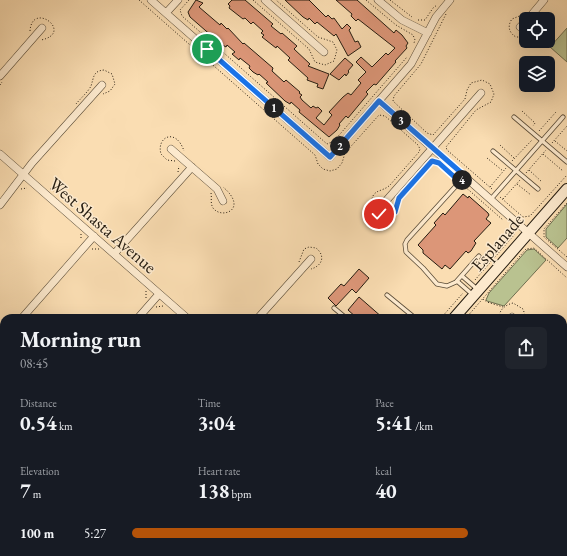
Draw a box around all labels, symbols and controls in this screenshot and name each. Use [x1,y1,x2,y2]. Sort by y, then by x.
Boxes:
map controls [519,12,555,92]
button: locate [519,12,555,48]
pin [190,32,224,66]
icon: arrive [196,38,218,60]
button: layers [519,56,555,92]
pin: 1 [264,98,284,118]
text: 1 [271,101,277,115]
pin: 3 [391,110,411,130]
text: 3 [398,113,404,127]
pin: 2 [330,136,350,156]
text: 2 [337,139,343,153]
pin: 4 [452,170,472,190]
street label: West Shasta Avenue [44,172,162,278]
text: 4 [459,173,465,187]
pin [362,197,396,231]
icon: check [368,203,390,225]
street label: Esplanade [466,208,528,276]
text: Morning run [20,325,141,354]
button: share [505,327,547,369]
text: 08:45 [20,355,48,372]
text: Distance [20,396,57,410]
text: Time [198,396,221,410]
text: Pace [375,396,394,410]
text: 0.54 [20,410,57,436]
text: 3:04 [198,410,235,436]
text: 5:41 [375,410,413,436]
text: km [57,419,73,433]
text: /km [413,419,433,433]
text: Elevation [20,464,60,478]
text: Heart rate [198,464,240,478]
text: kcal [375,464,392,478]
text: 7 [20,478,31,504]
text: 138 [198,478,229,504]
text: 40 [375,478,397,504]
text: m [31,487,41,501]
text: bpm [229,487,252,501]
text: 100 m [20,525,54,542]
text: 5:27 [84,525,106,542]

